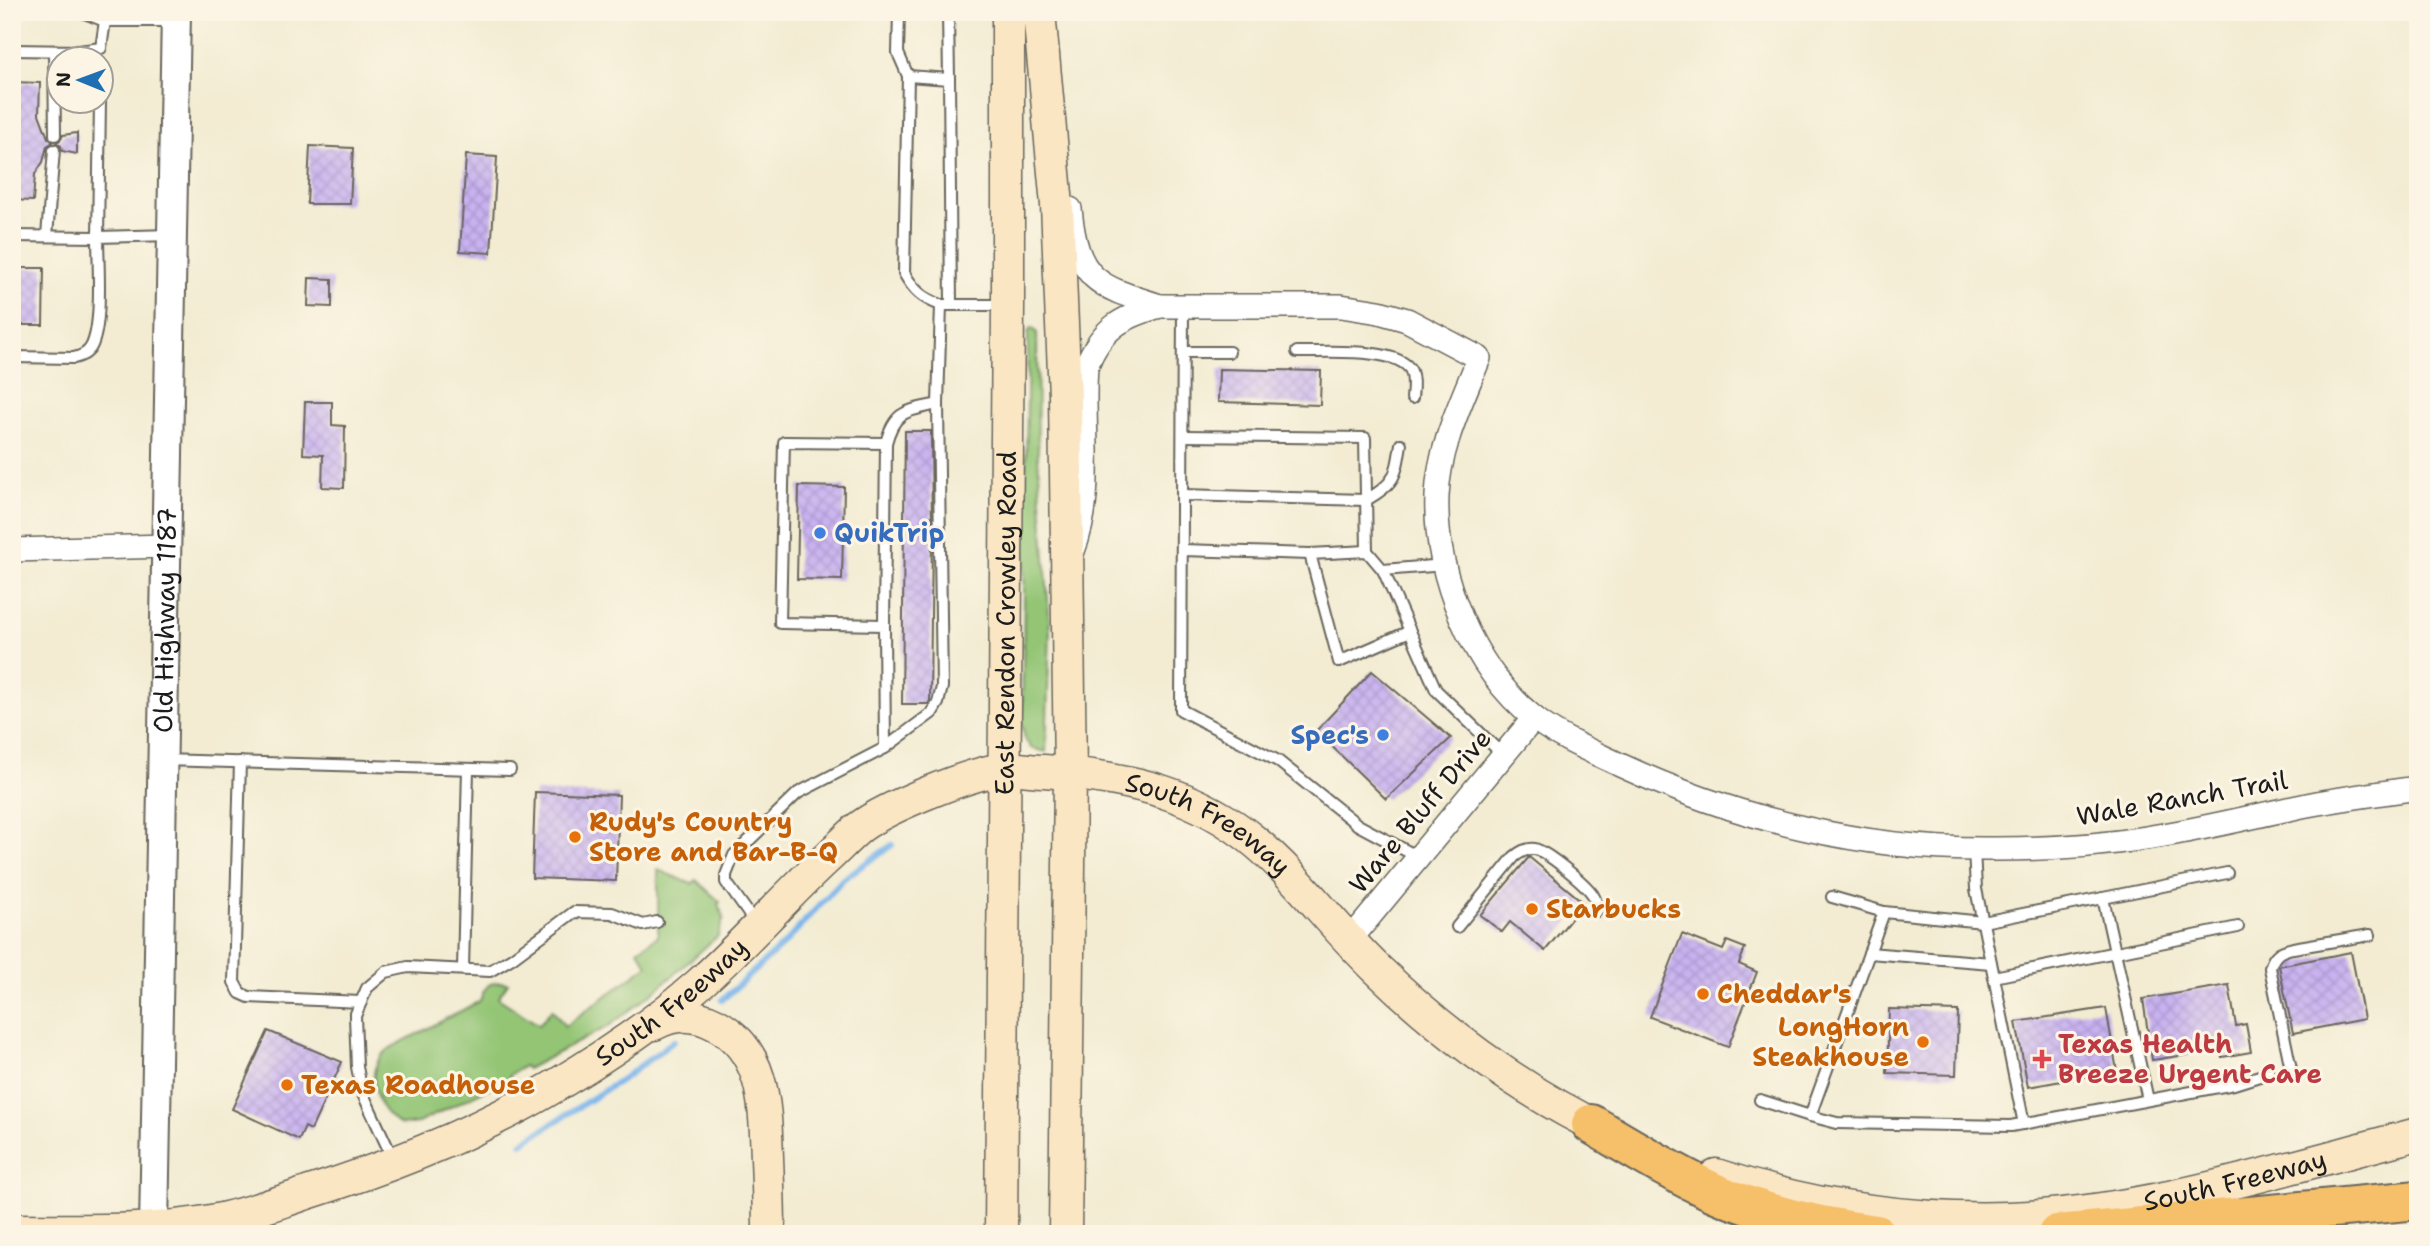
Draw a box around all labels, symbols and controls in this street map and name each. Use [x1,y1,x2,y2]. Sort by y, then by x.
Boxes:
north arrow [46,46,116,116]
text: N [51,72,76,87]
street label: East Rendon Crowley Road [986,451,1024,795]
street label: Old Highway 1187 [145,507,184,733]
place label: QuikTrip [834,515,944,550]
marker: QuikTrip [812,525,828,541]
place label: Spec's [1290,717,1369,752]
street label: Ware Bluff Drive [1340,721,1499,900]
marker: Spec's [1375,727,1391,743]
street label: Wale Ranch Trail [2074,762,2290,833]
street label: South Freeway [1122,764,1299,883]
place label: Rudy's Country Store and Bar-B-Q [589,804,838,869]
marker: Rudy's Country Store and Bar-B-Q [567,829,583,845]
place label: Starbucks [1546,891,1681,926]
marker: Starbucks [1524,901,1540,917]
street label: South Freeway [588,930,755,1074]
place label: Cheddar's [1717,976,1852,1011]
marker: Cheddar's [1695,986,1711,1002]
place label: LongHorn Steakhouse [1752,1009,1909,1074]
place label: Texas Health Breeze Urgent Care [2058,1026,2322,1091]
marker: LongHorn Steakhouse [1915,1034,1931,1050]
marker: Texas Health Breeze Urgent Care [2032,1049,2052,1069]
place label: Texas Roadhouse [301,1067,535,1102]
marker: Texas Roadhouse [279,1077,295,1093]
street label: South Freeway [2140,1141,2330,1219]

